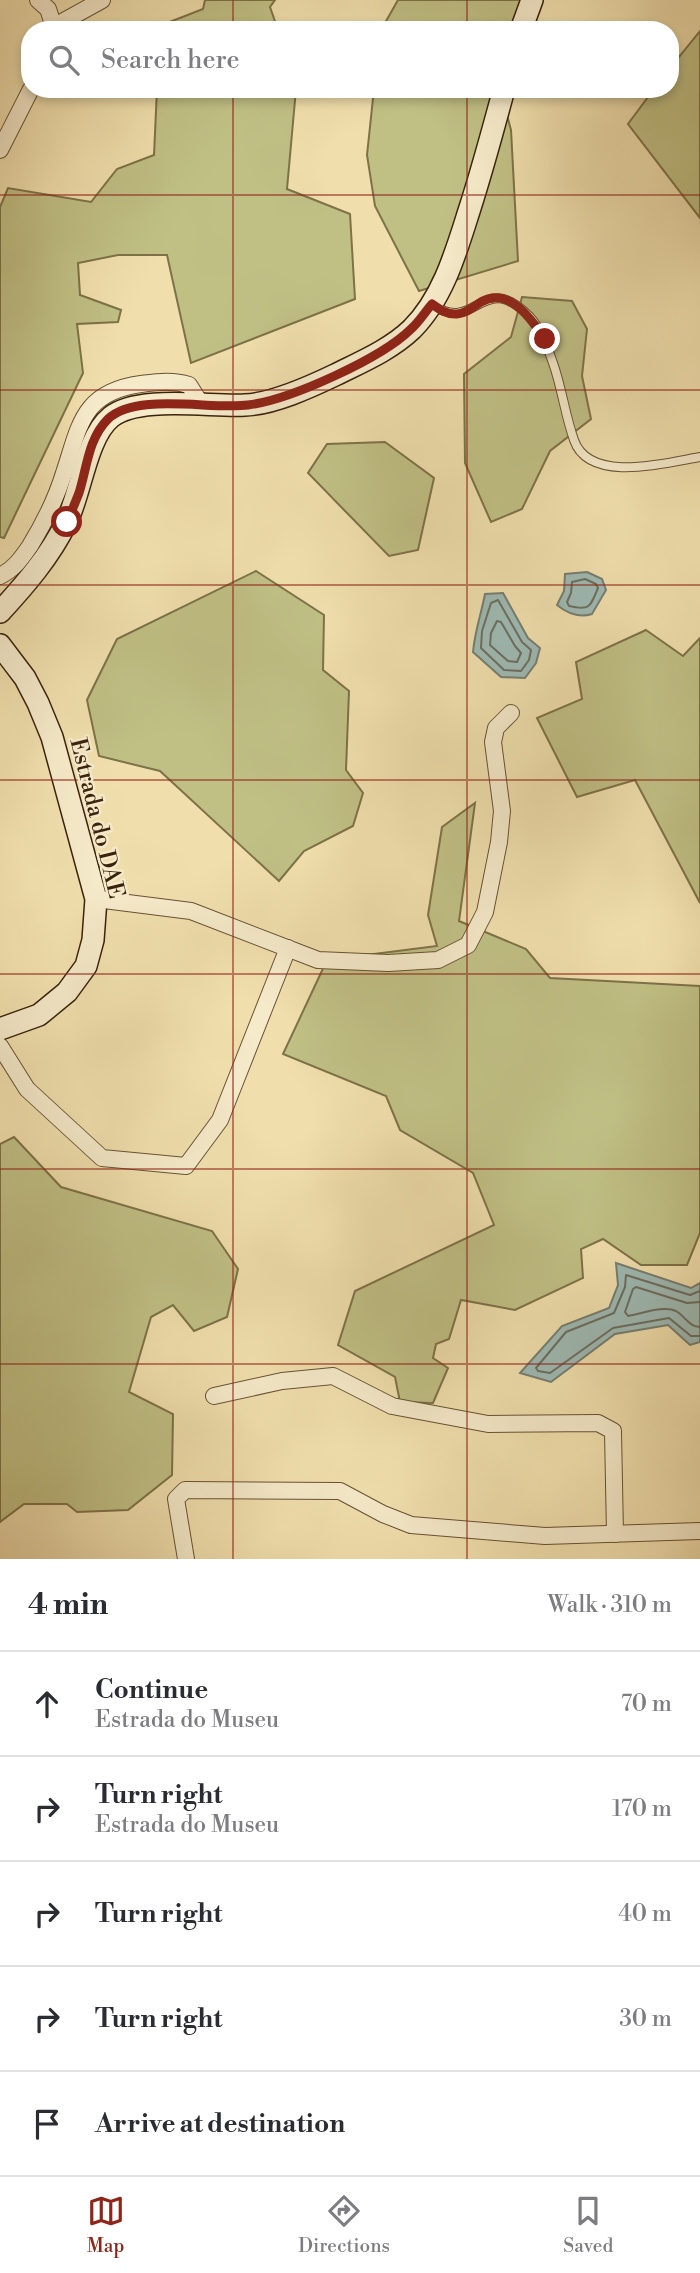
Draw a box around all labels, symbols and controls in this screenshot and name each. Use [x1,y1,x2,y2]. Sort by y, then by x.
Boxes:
search box [21,21,679,98]
icon: search [45,41,83,79]
text: Search here [101,44,240,76]
route end [529,323,560,354]
route start [51,506,82,537]
street label: Estrada do DAE [64,735,130,901]
text: 4 min [28,1586,108,1624]
text: Walk · 310 m [547,1591,672,1619]
text: Continue [95,1674,208,1706]
icon: ahead [28,1685,66,1723]
text: 70 m [621,1690,672,1718]
text: Estrada do Museu [95,1706,279,1734]
text: Turn right [95,1779,223,1811]
icon: right [28,1790,66,1828]
text: 170 m [612,1795,672,1823]
text: Estrada do Museu [95,1811,279,1839]
icon: right [28,1895,66,1933]
text: Turn right [95,1898,223,1930]
text: 40 m [618,1900,672,1928]
icon: right [28,2000,66,2038]
text: Turn right [95,2003,223,2035]
text: 30 m [619,2005,672,2033]
icon: arrive [28,2105,66,2143]
text: Arrive at destination [95,2108,345,2140]
tab: Map [87,2192,125,2258]
tab: Directions [298,2192,390,2258]
tab: Saved [563,2192,613,2258]

